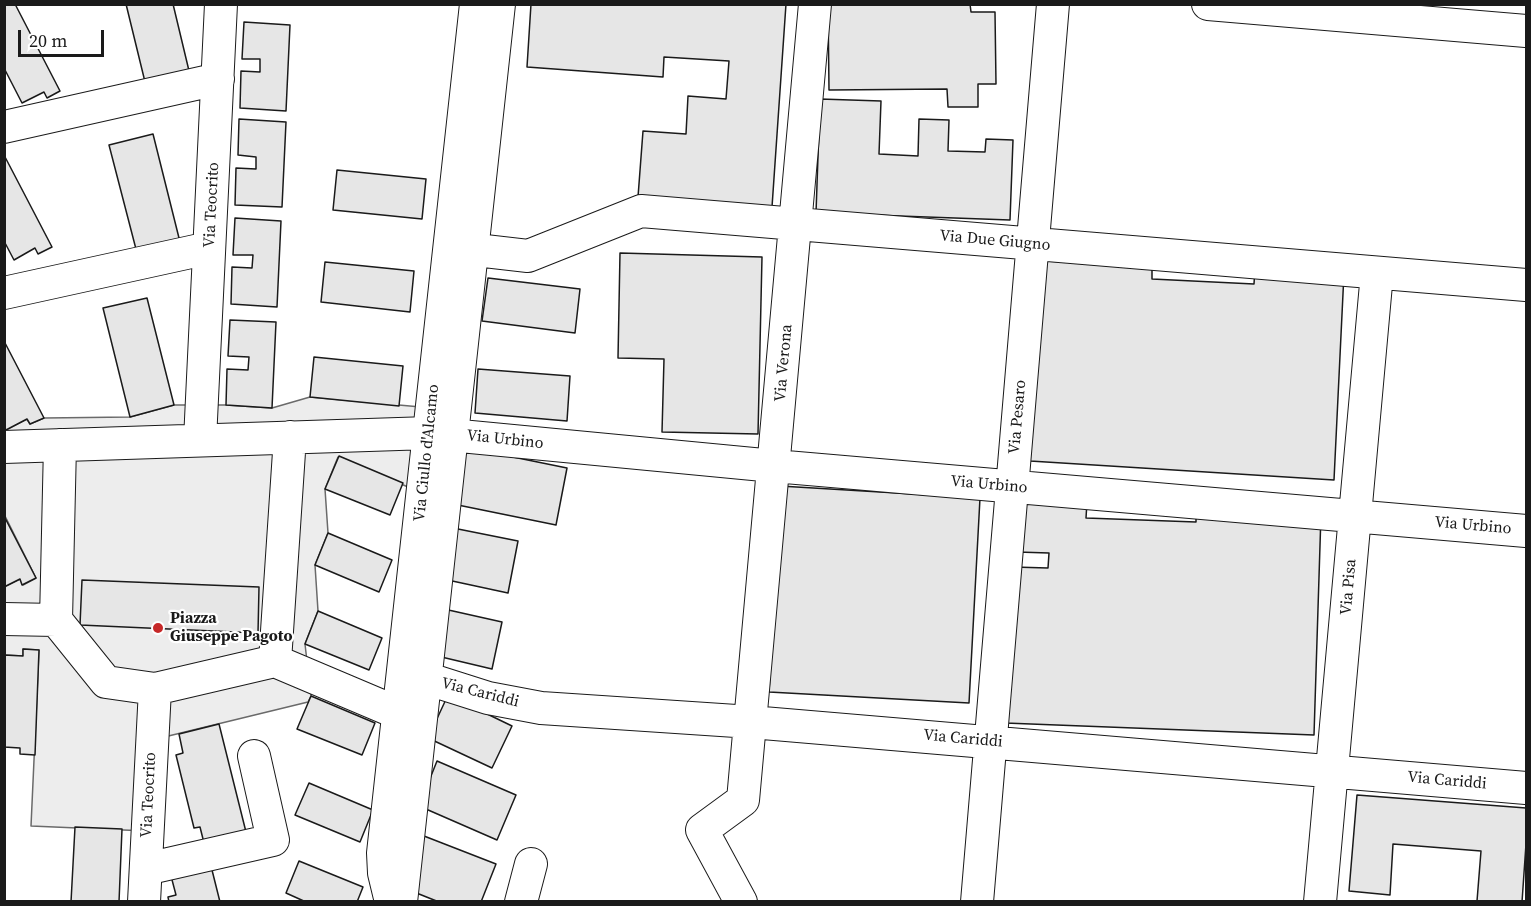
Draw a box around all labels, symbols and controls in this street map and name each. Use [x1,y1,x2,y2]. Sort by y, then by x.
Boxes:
scale bar [21,18,106,56]
text: 20 m [29,28,67,53]
street label: Via Teocrito [200,162,224,248]
street label: Via Due Giugno [939,227,1051,255]
street label: Via Verona [771,323,797,403]
street label: Via Pesaro [1005,379,1031,455]
street label: Via Ciullo d'Alcamo [410,383,444,523]
street label: Via Urbino [466,426,544,454]
street label: Via Urbino [950,472,1028,498]
street label: Via Urbino [1434,513,1512,539]
street label: Via Pisa [1337,558,1361,616]
place label: Piazza Giuseppe Pagoto [170,609,292,647]
marker: Piazza Giuseppe Pagoto [151,621,165,635]
street label: Via Cariddi [439,674,521,712]
street label: Via Cariddi [923,726,1003,752]
street label: Via Teocrito [137,752,161,838]
street label: Via Cariddi [1407,768,1487,794]

